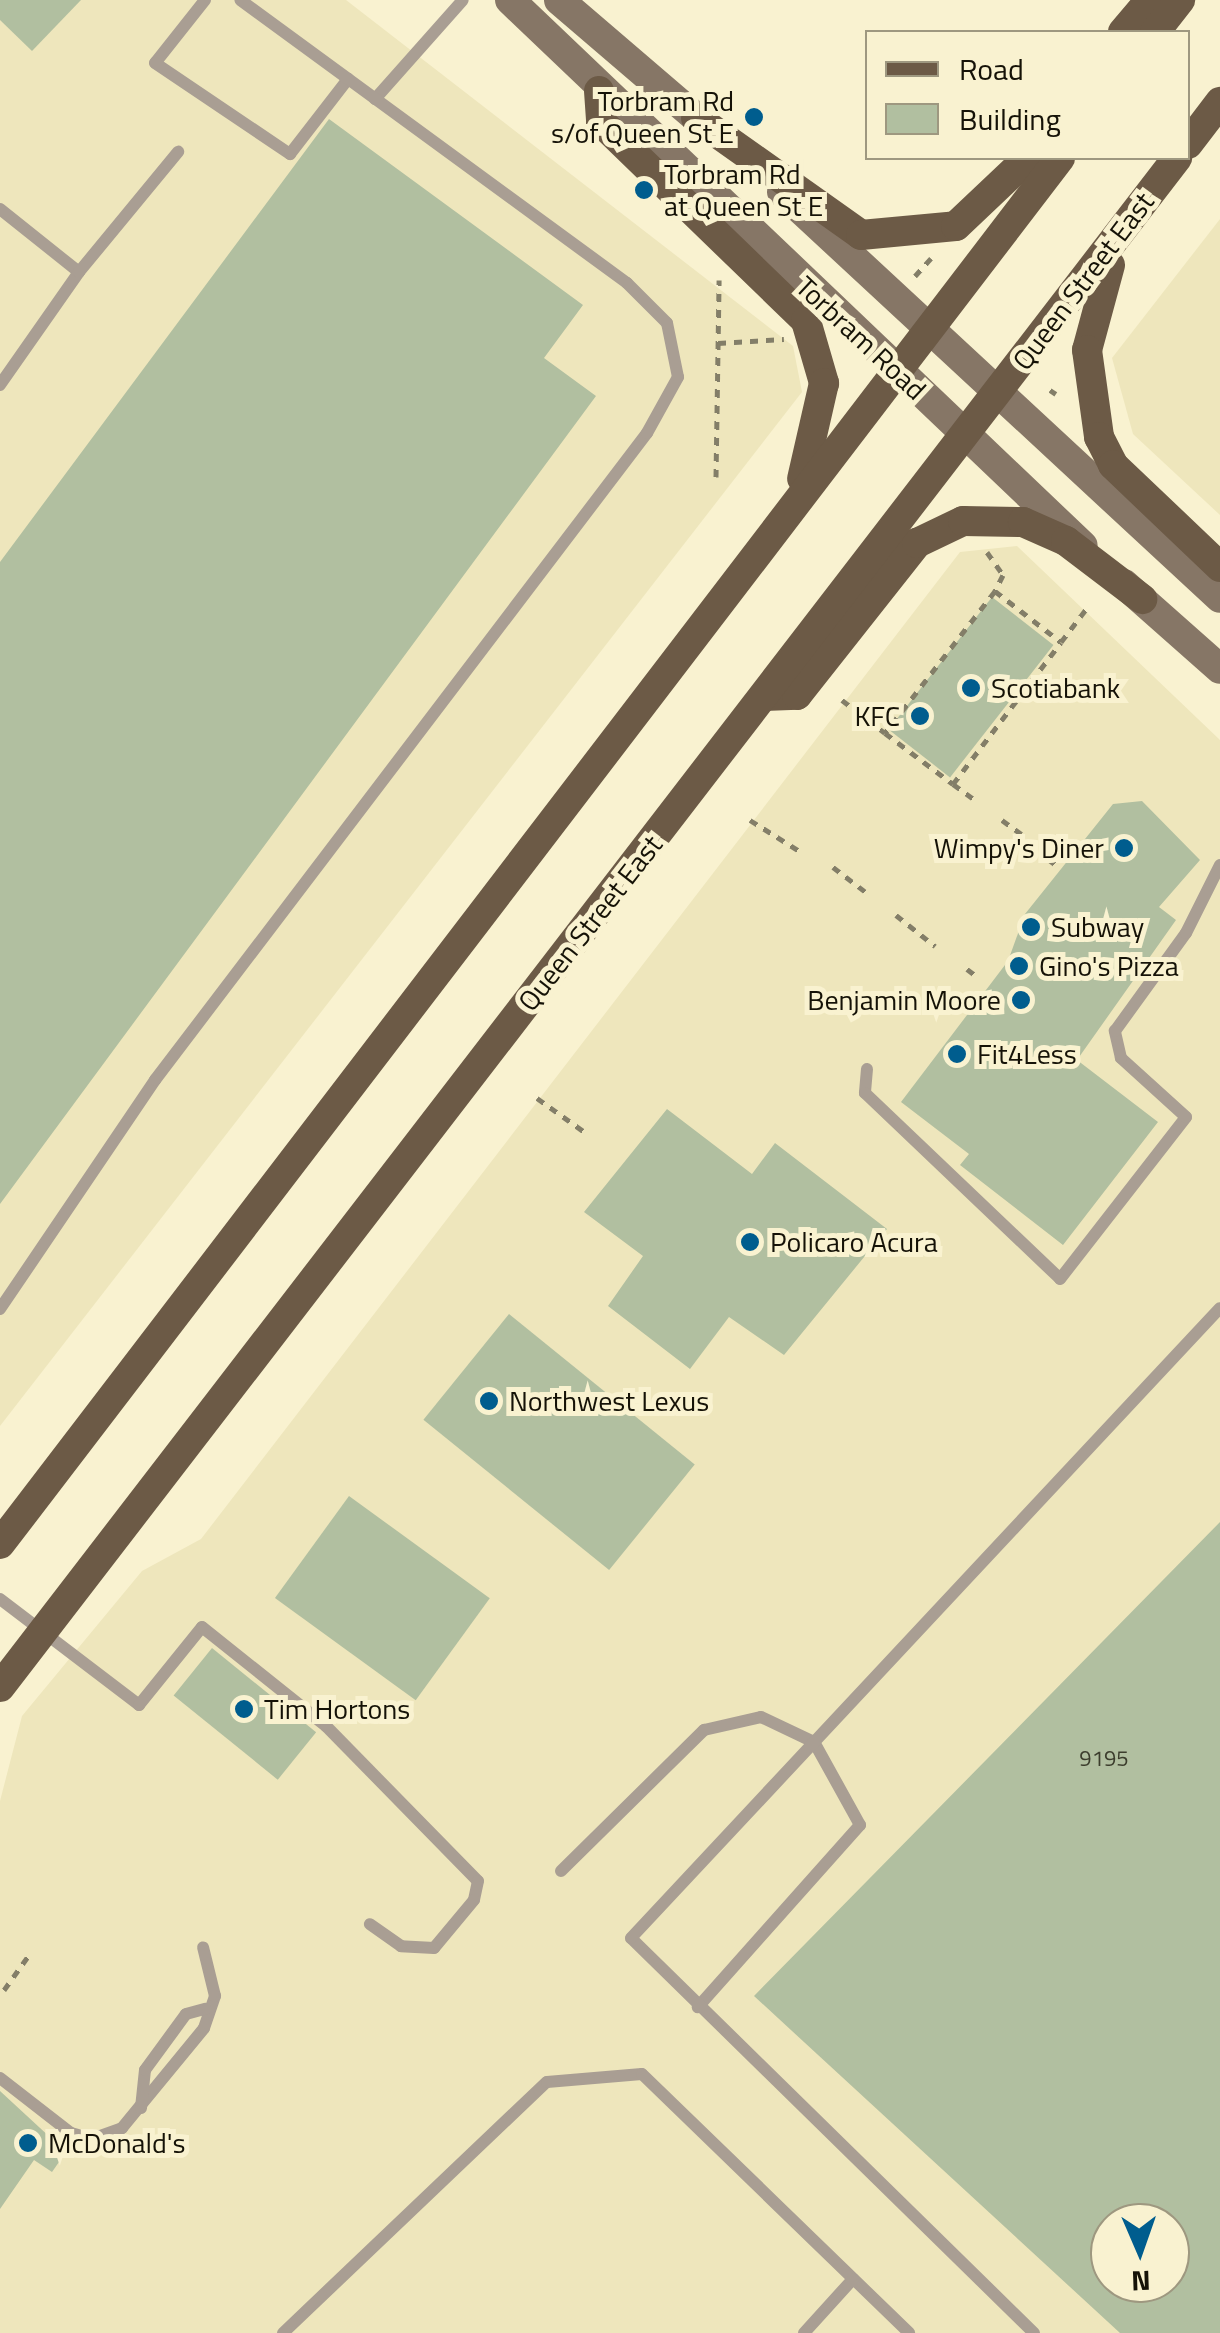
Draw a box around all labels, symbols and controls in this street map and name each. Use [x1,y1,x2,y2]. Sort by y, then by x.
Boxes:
legend [865,30,1190,160]
text: Road [959,46,1024,92]
place label: Torbram Rd s/of Queen St E [551,84,734,150]
text: Building [959,96,1061,142]
marker: Torbram Rd s/of Queen St E [743,106,765,128]
place label: Torbram Rd at Queen St E [664,157,823,223]
marker: Torbram Rd at Queen St E [633,179,655,201]
street label: Queen Street East [1005,186,1161,376]
street label: Torbram Road [789,269,933,407]
place label: Scotiabank [991,671,1120,705]
marker: Scotiabank [960,677,982,699]
place label: KFC [854,699,900,733]
marker: KFC [909,705,931,727]
street label: Queen Street East [511,829,669,1017]
place label: Wimpy's Diner [934,831,1104,865]
marker: Wimpy's Diner [1113,837,1135,859]
place label: Subway [1051,910,1144,944]
marker: Subway [1020,916,1042,938]
place label: Gino's Pizza [1039,949,1179,983]
marker: Gino's Pizza [1008,955,1030,977]
place label: Benjamin Moore [807,983,1001,1017]
marker: Benjamin Moore [1010,989,1032,1011]
place label: Fit4Less [977,1037,1077,1071]
marker: Fit4Less [946,1043,968,1065]
place label: Policaro Acura [770,1225,938,1259]
marker: Policaro Acura [739,1231,761,1253]
place label: Northwest Lexus [509,1384,709,1418]
marker: Northwest Lexus [478,1390,500,1412]
place label: Tim Hortons [264,1692,410,1726]
marker: Tim Hortons [233,1698,255,1720]
house number: 9195 [1079,1746,1129,1772]
place label: McDonald's [48,2126,185,2160]
marker: McDonald's [17,2132,39,2154]
north arrow [1090,2203,1190,2303]
text: N [1131,2260,1151,2303]

